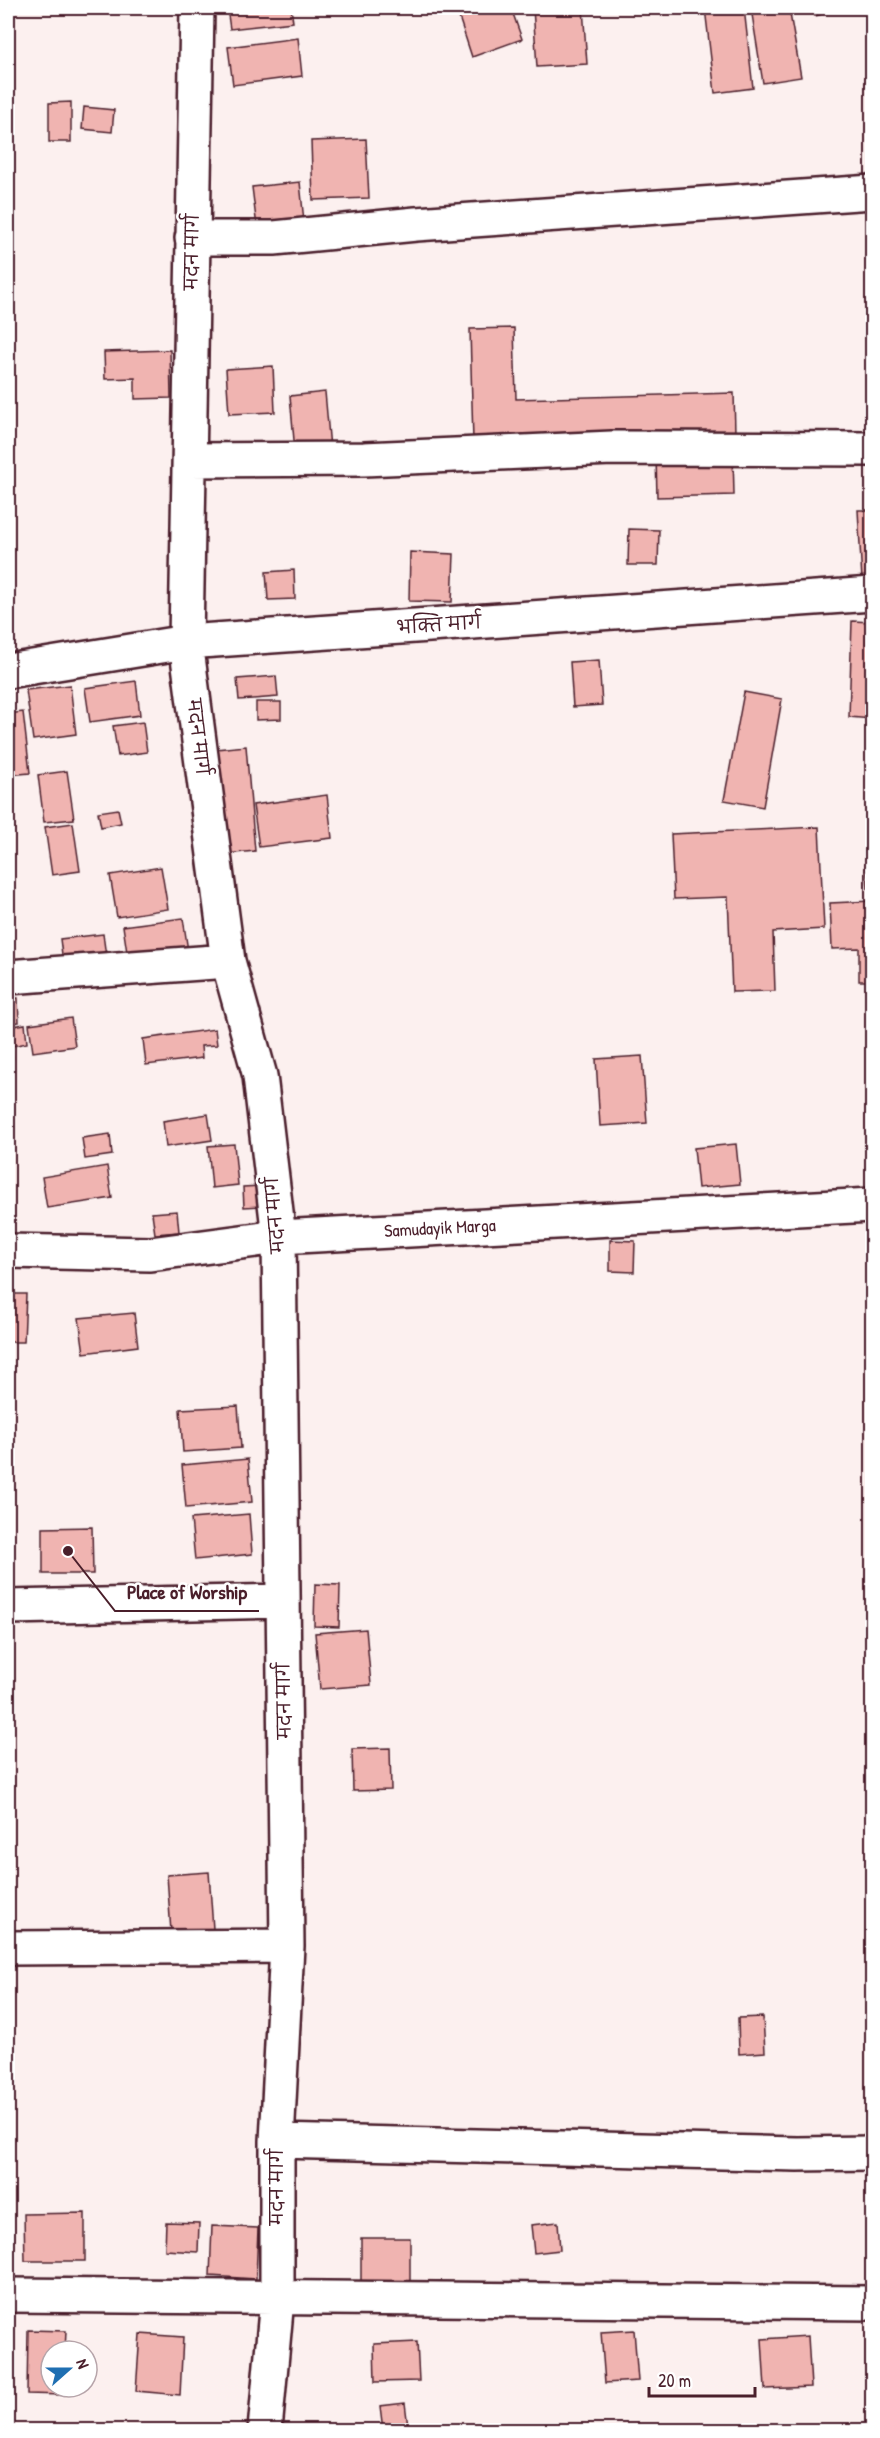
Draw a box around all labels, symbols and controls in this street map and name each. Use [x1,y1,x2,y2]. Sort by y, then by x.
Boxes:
street label: मदन मार्ग [177,212,205,291]
street label: भक्ति मार्ग [396,608,484,640]
street label: मदन मार्ग [181,696,217,778]
street label: मदन मार्ग [258,1175,290,1255]
street label: Samudayik Marga [383,1212,496,1243]
callout: Place of Worship [115,1573,259,1611]
text: Place of Worship [127,1578,248,1606]
street label: मदन मार्ग [269,1661,297,1740]
street label: मदन मार्ग [263,2147,289,2226]
north arrow [39,2339,99,2399]
text: N [71,2356,95,2372]
scale bar [649,2360,756,2398]
text: 20 m [658,2368,691,2393]

